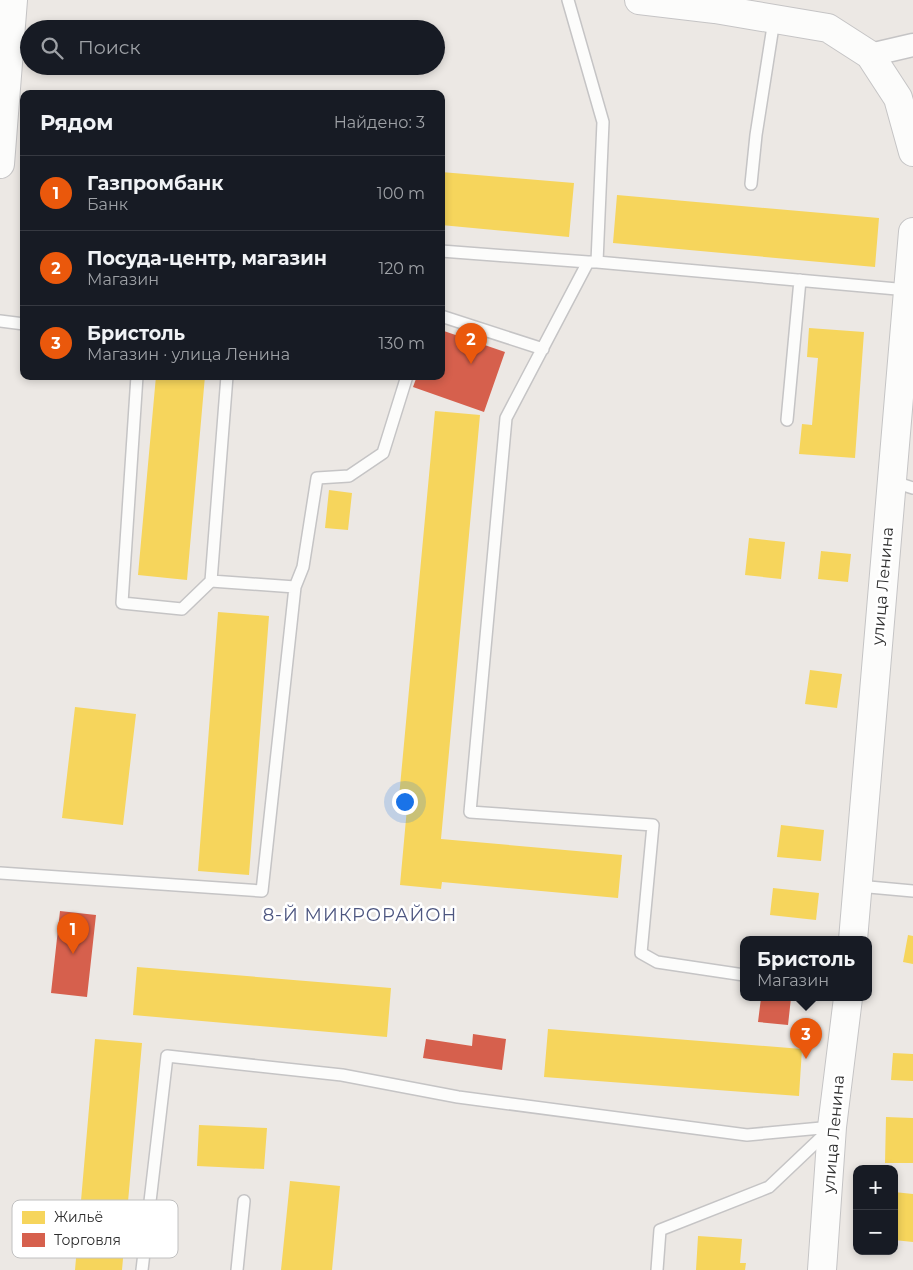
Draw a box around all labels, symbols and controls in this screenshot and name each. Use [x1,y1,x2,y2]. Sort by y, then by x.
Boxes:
search box [20,20,445,75]
icon: search [38,34,66,62]
text: Поиск [78,36,141,59]
text: Рядом [40,110,113,135]
text: Найдено: 3 [334,113,425,132]
text: Газпромбанк [87,172,224,195]
text: 1 [53,184,59,203]
text: 100 m [377,184,425,203]
text: Банк [87,195,128,214]
text: Посуда-центр, магазин [87,247,327,270]
text: 2 [51,259,61,278]
text: 120 m [378,259,425,278]
text: Магазин [87,270,159,289]
text: Бристоль [87,322,185,345]
pin: 2 [455,323,487,364]
text: 3 [51,334,61,353]
text: 130 m [378,334,425,353]
text: Магазин · улица Ленина [87,345,290,364]
street label: улица Ленина [868,526,897,647]
your location [392,789,418,815]
district label: 8-Й МИКРОРАЙОН [263,904,457,926]
pin: 1 [57,913,89,954]
popup [740,936,872,1001]
text: Бристоль [757,948,855,971]
text: Магазин [757,971,829,990]
pin: 3 [790,1018,822,1059]
street label: улица Ленина [819,1074,848,1195]
map controls [853,1165,898,1255]
button: + [853,1165,898,1210]
legend [12,1200,178,1258]
text: Жильё [54,1208,103,1226]
button: − [853,1210,898,1255]
text: Торговля [54,1231,121,1249]

